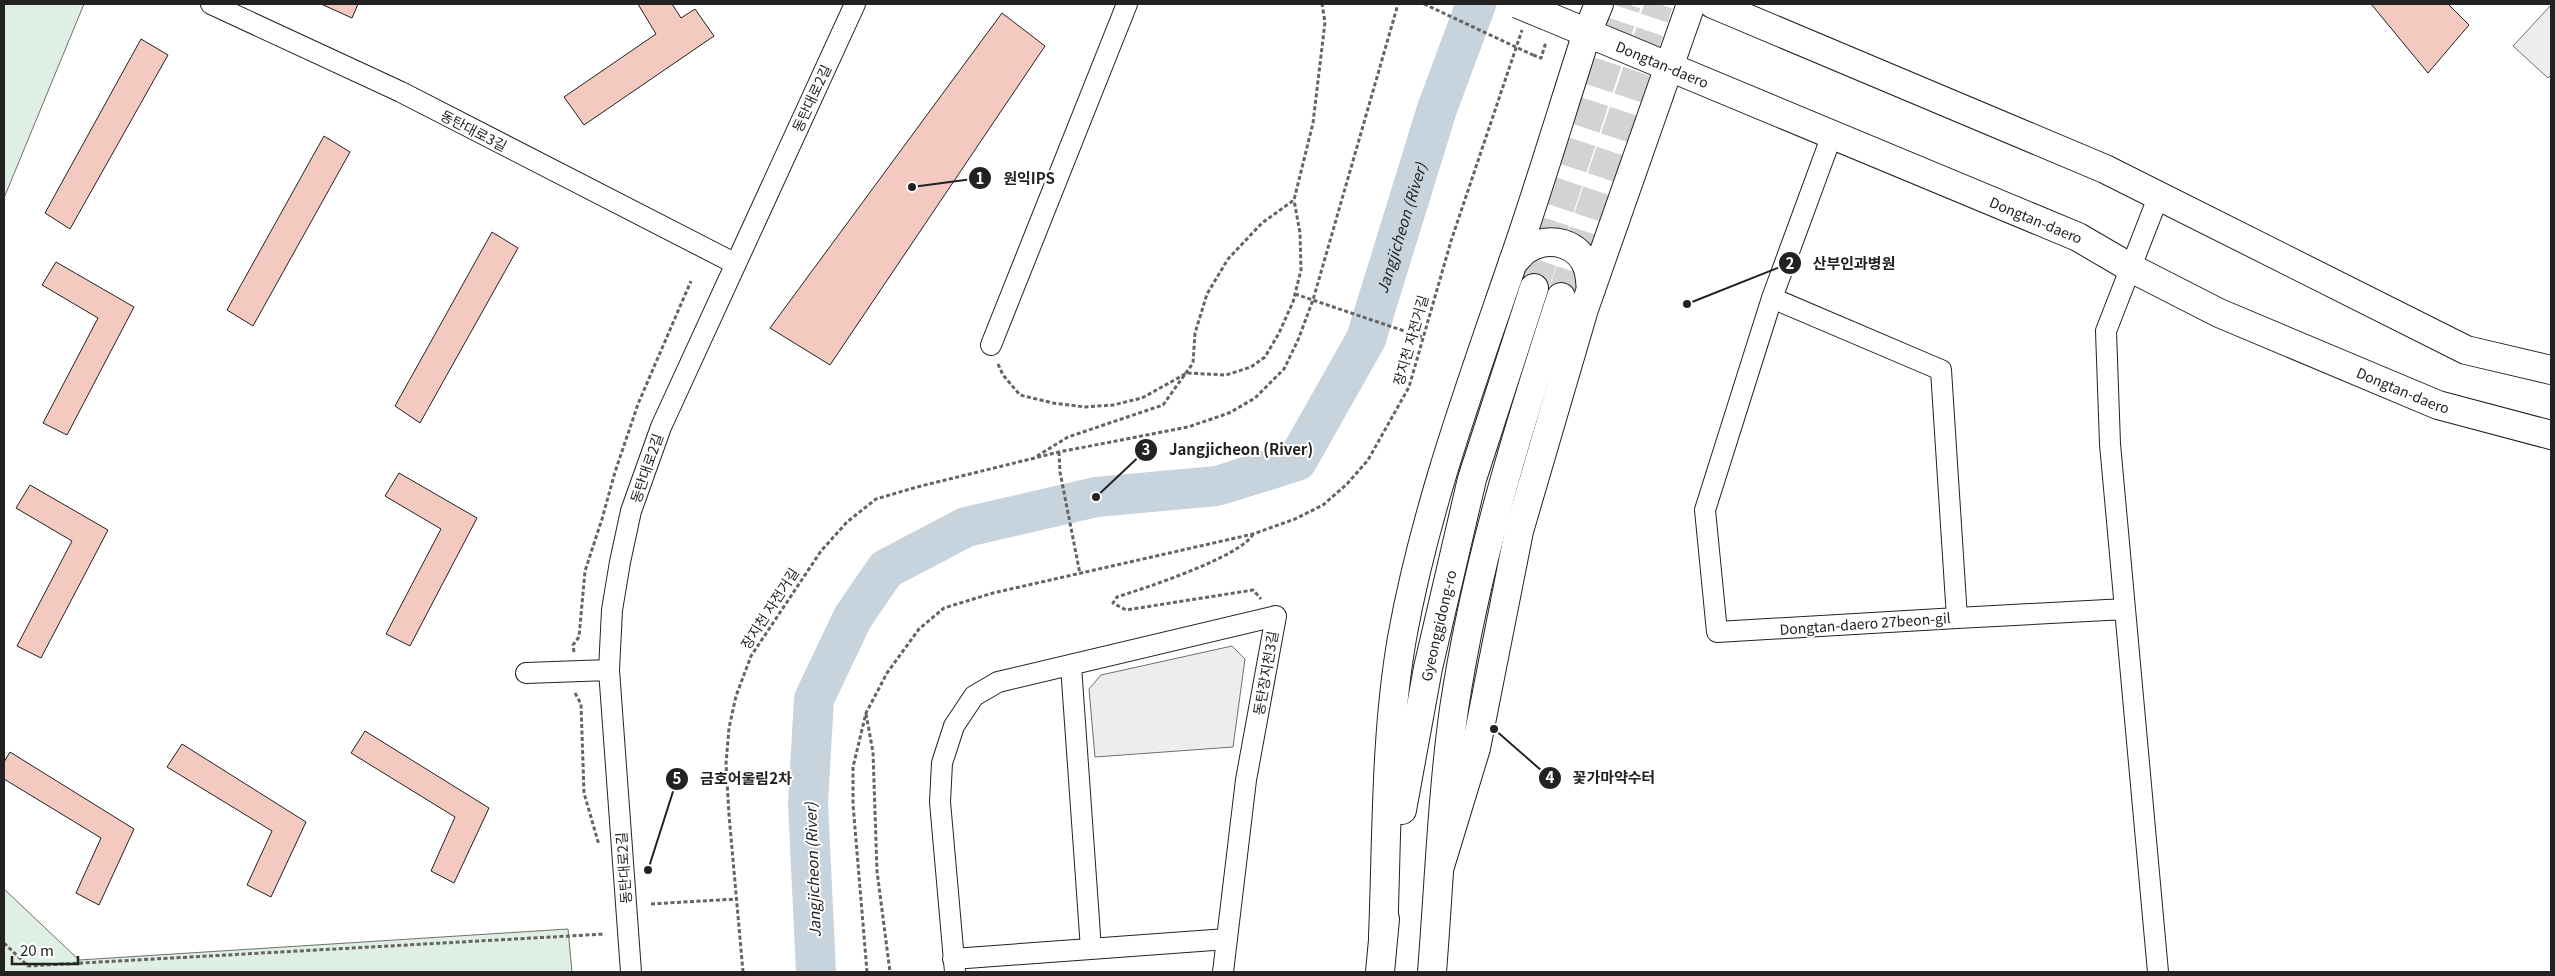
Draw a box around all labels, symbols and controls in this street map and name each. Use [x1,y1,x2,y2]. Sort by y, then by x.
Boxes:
street label: Dongtan-daero [1613,36,1712,92]
street label: 동탄대로2길 [787,61,835,135]
street label: 동탄대로3길 [437,105,511,155]
water label: Jangjicheon (River) [1370,159,1431,296]
callout: 원익IPS [968,163,1065,193]
text: 1 [976,167,984,188]
text: 원익IPS [1003,167,1055,188]
street label: Dongtan-daero [1987,191,2087,248]
callout: 산부인과병원 [1777,248,1905,278]
text: 2 [1786,252,1795,273]
text: 산부인과병원 [1813,252,1895,273]
street label: 장지천 자전거길 [1388,292,1432,388]
street label: Dongtan-daero [2354,362,2452,418]
street label: 동탄대로2길 [625,431,667,505]
callout: Jangjicheon (River) [1134,435,1323,465]
text: 3 [1142,438,1151,459]
text: Jangjicheon (River) [1169,438,1313,459]
street label: 장지천 자전거길 [735,563,803,653]
street label: Gyeonggidong-ro [1416,568,1461,683]
street label: Dongtan-daero 27beon-gil [1779,607,1951,639]
street label: 동탄장지천3길 [1248,629,1282,717]
callout: 꽃가마약수터 [1538,763,1665,793]
callout: 금호어울림2차 [665,764,802,794]
text: 4 [1546,766,1555,787]
text: 꽃가마약수터 [1573,766,1655,787]
text: 5 [673,767,682,788]
text: 금호어울림2차 [700,767,792,788]
water label: Jangjicheon (River) [799,801,825,938]
street label: 동탄대로2길 [611,831,635,905]
scale bar [12,934,79,966]
text: 20 m [20,939,54,960]

